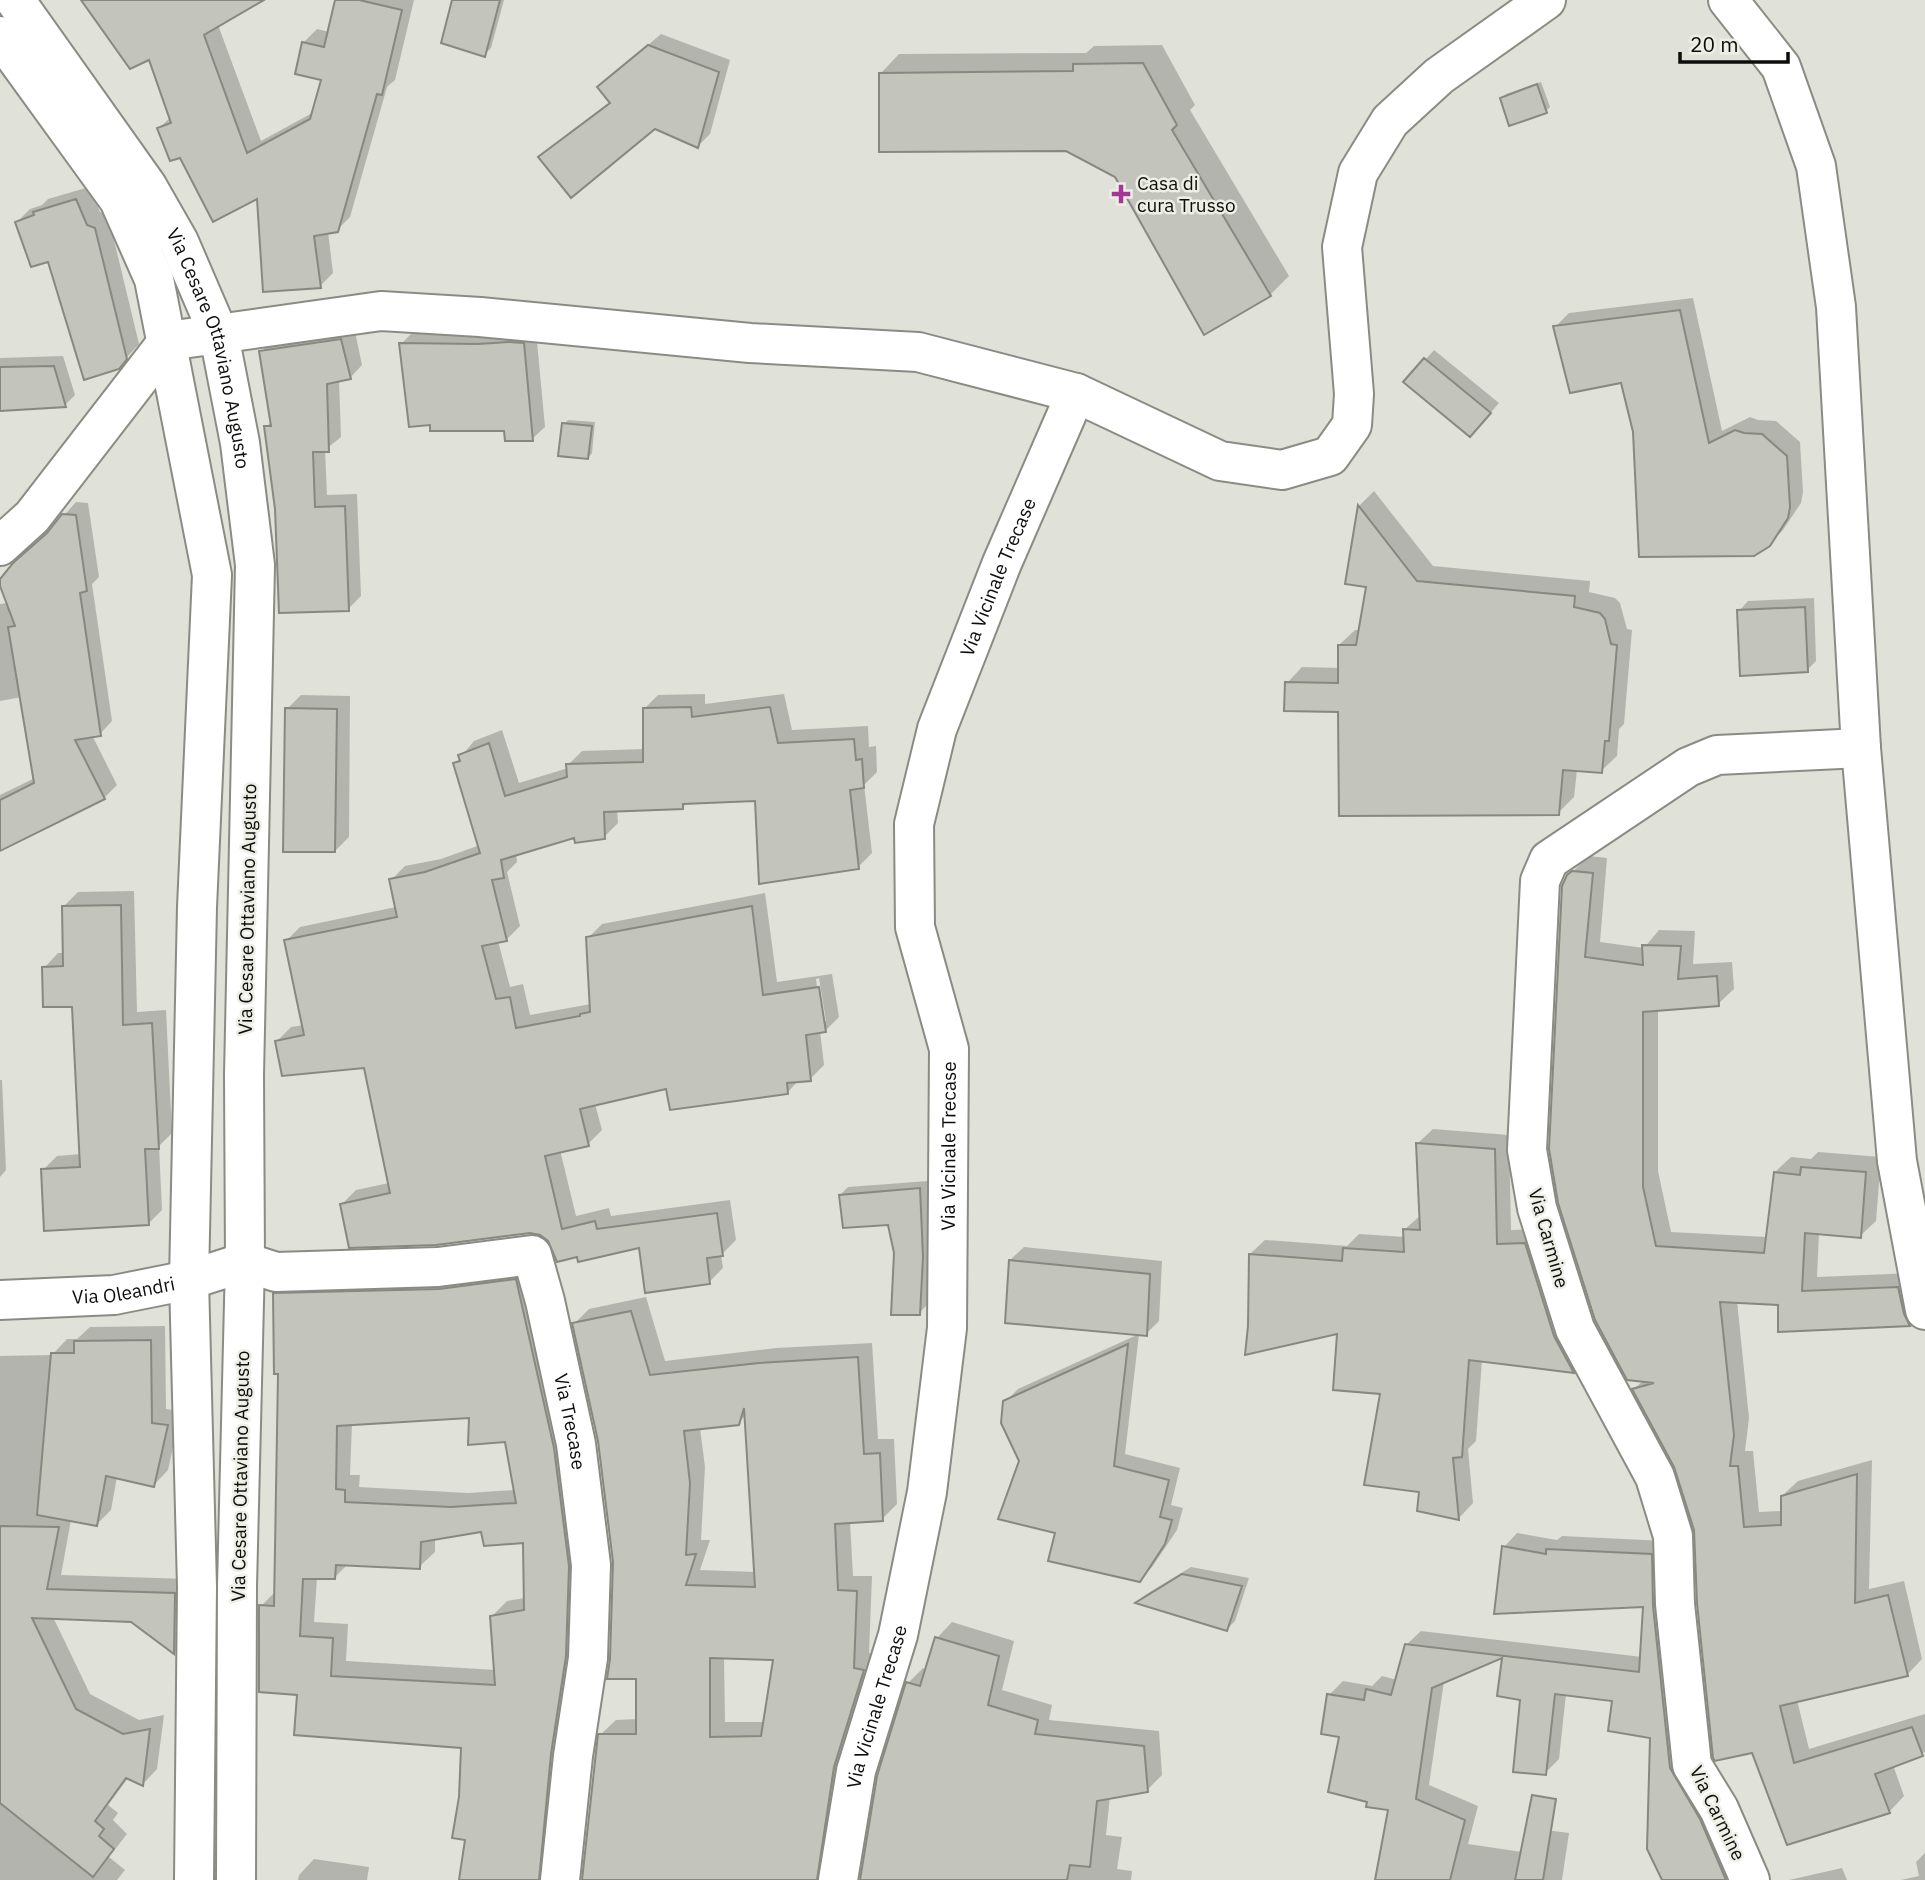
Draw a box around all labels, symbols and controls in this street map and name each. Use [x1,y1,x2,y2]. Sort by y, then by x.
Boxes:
scale bar [1680,21,1788,65]
text: 20 m [1690,30,1739,58]
place label: Casa di cura Trusso [1137,171,1236,217]
marker: Casa di cura Trusso [1111,184,1131,204]
street label: Via Cesare Ottaviano Augusto [161,224,255,470]
street label: Via Vicinale Trecase [955,494,1041,660]
street label: Via Cesare Ottaviano Augusto [233,783,261,1035]
street label: Via Vicinale Trecase [936,1061,961,1231]
street label: Via Carmine [1523,1185,1575,1291]
street label: Via Oleandri [72,1271,177,1309]
street label: Via Cesare Ottaviano Augusto [226,1350,254,1602]
street label: Via Trecase [549,1371,591,1471]
street label: Via Vicinale Trecase [841,1623,912,1790]
street label: Via Carmine [1685,1762,1751,1864]

